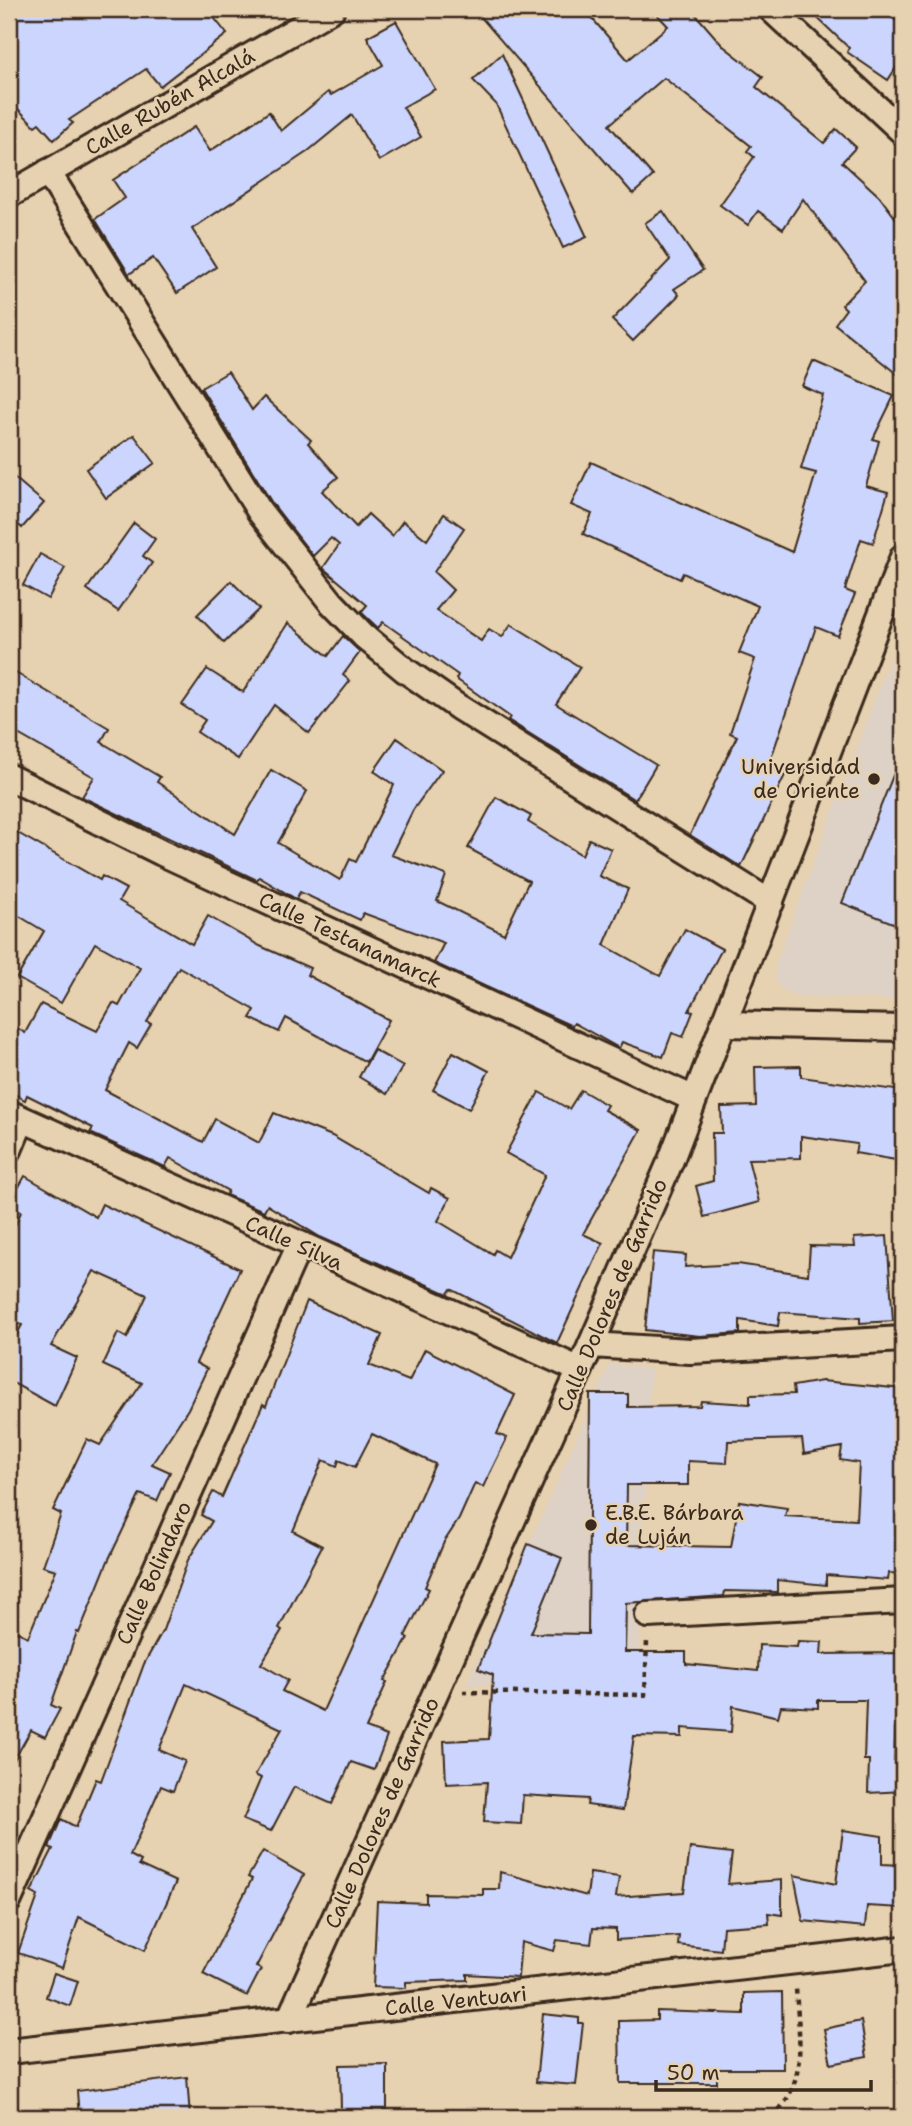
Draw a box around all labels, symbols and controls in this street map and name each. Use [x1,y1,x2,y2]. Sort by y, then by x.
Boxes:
street label: Calle Rubén Alcalá [80,42,260,162]
place label: Universidad de Oriente [741,753,860,805]
marker: Universidad de Oriente [866,771,882,787]
street label: Calle Testanamarck [254,885,446,995]
street label: Calle Dolores de Garrido [550,1174,674,1416]
street label: Calle Silva [241,1209,347,1277]
street label: Calle Bolindaro [110,1497,198,1649]
place label: E.B.E. Bárbara de Luján [605,1499,744,1551]
marker: E.B.E. Bárbara de Luján [583,1517,599,1533]
street label: Calle Dolores de Garrido [318,1693,446,1933]
street label: Calle Ventuari [384,1980,528,2022]
scale bar [656,2049,872,2093]
text: 50 m [667,2059,720,2087]

